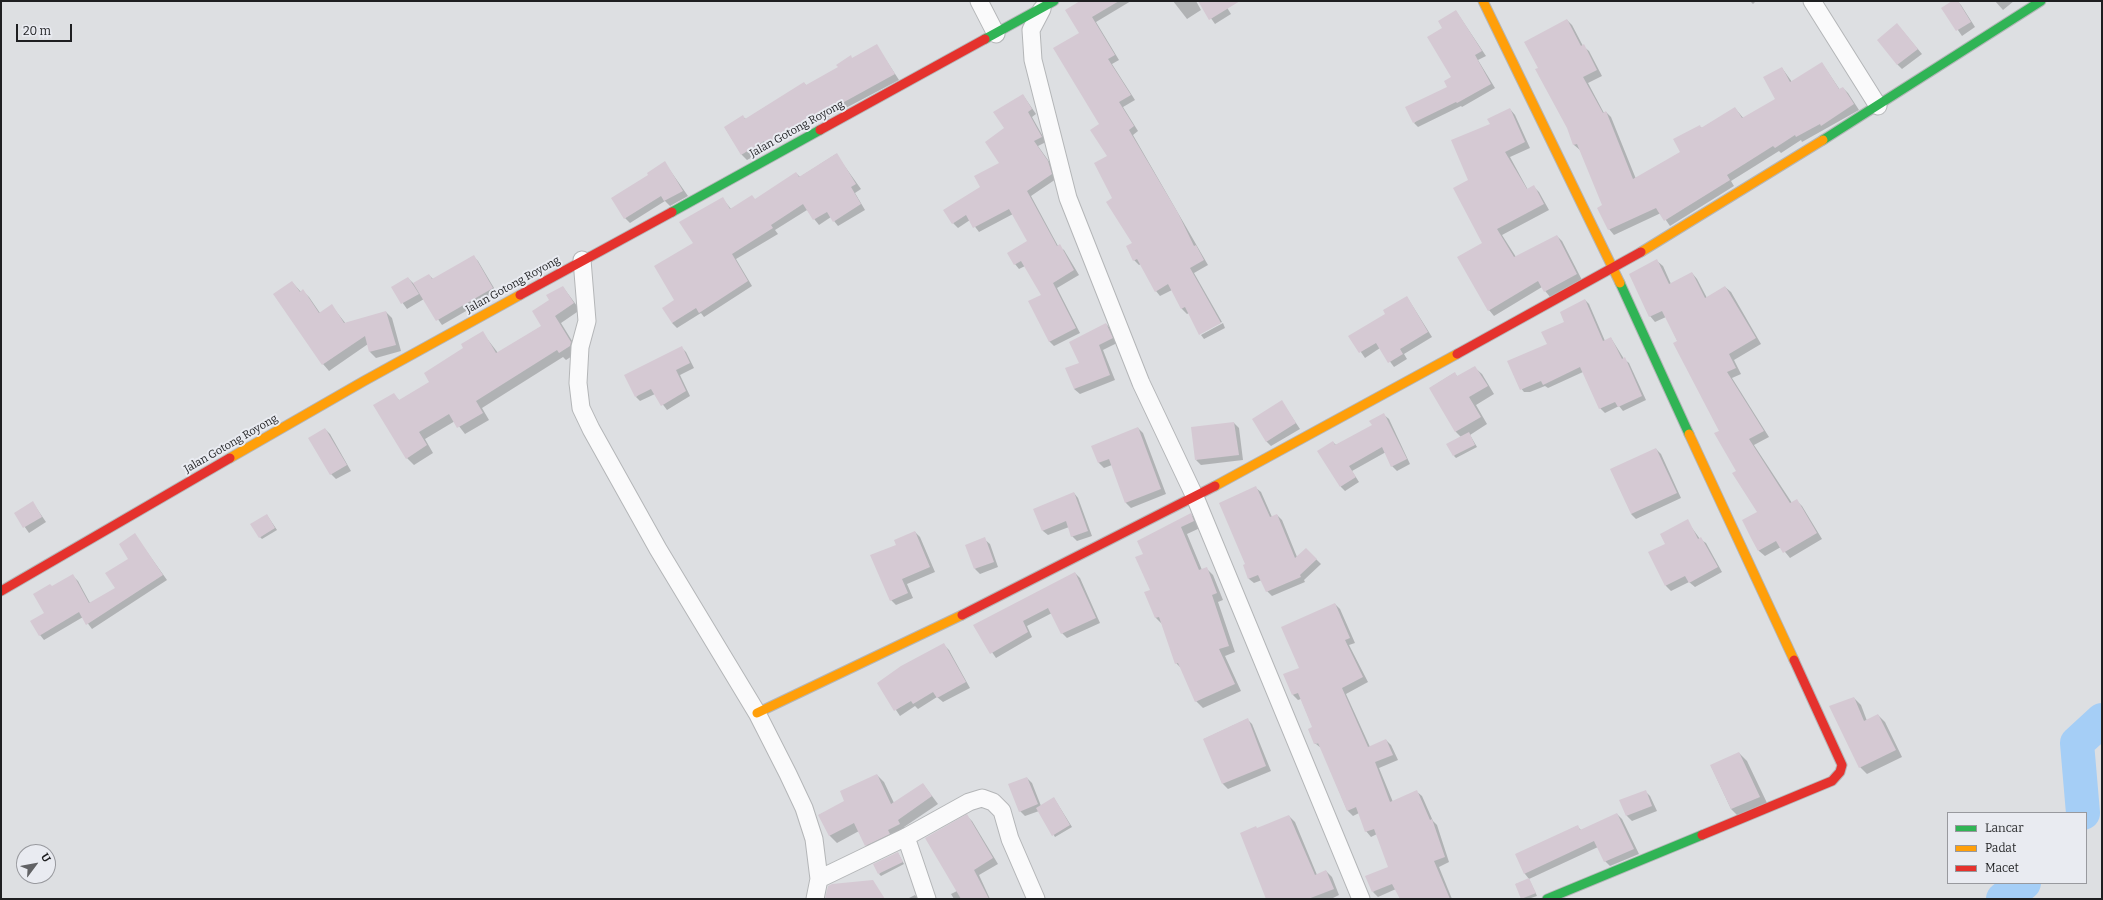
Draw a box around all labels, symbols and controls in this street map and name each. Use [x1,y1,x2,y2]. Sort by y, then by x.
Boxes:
scale bar [18,16,74,42]
text: 20 m [23,24,51,38]
street label: Jalan Gotong Royong [748,98,846,160]
street label: Jalan Gotong Royong [464,254,562,316]
street label: Jalan Gotong Royong [182,412,280,476]
legend [1947,812,2087,884]
text: Lancar [1985,821,2023,835]
text: Padat [1985,841,2016,855]
north arrow [16,844,56,884]
text: U [38,851,53,865]
text: Macet [1985,861,2019,875]

